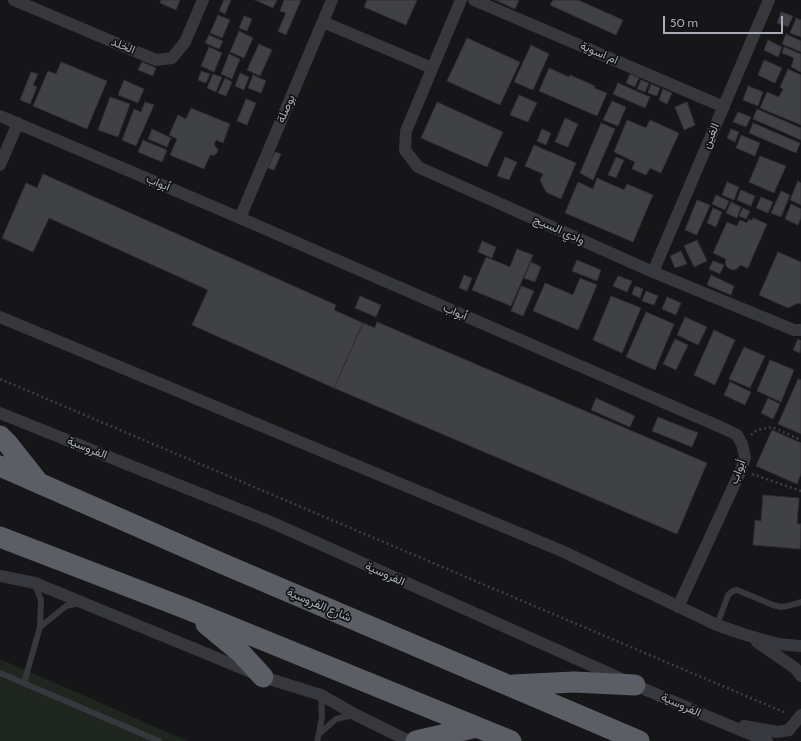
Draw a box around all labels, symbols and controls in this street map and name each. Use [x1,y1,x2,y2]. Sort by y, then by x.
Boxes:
scale bar [665,8,785,34]
text: 50 m [670,15,698,30]
street label: الخلد [109,35,137,57]
street label: ام اسوية [578,39,620,67]
street label: بوصلة [274,93,298,125]
street label: الغين [699,121,723,151]
street label: أبواب [144,172,172,194]
street label: وادي السيج [531,212,587,248]
street label: أبواب [441,301,469,323]
street label: الفروسية [65,433,109,463]
street label: أبواب [727,458,749,486]
street label: الفروسية [363,559,407,589]
street label: شارع الفروسية [284,585,354,625]
street label: الفروسية [659,690,703,720]

